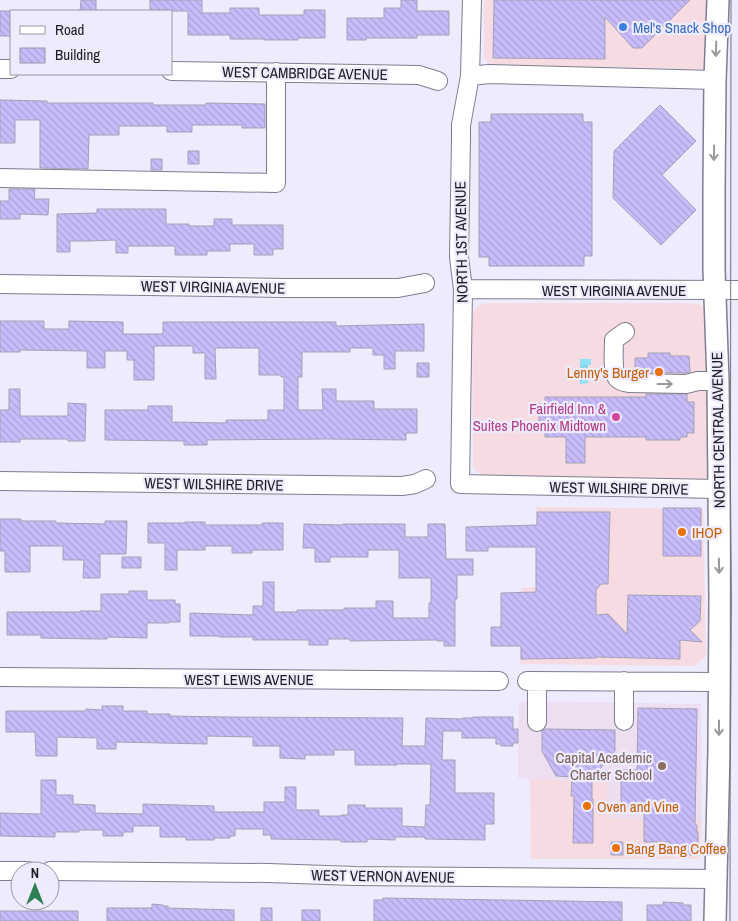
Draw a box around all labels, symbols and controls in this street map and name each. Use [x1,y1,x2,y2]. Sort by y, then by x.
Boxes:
legend [10,10,172,75]
place label: Mel's Snack Shop [633,17,731,38]
text: Road [55,19,84,40]
marker: Mel's Snack Shop [617,21,629,33]
one-way arrow [712,40,721,56]
text: Building [55,44,100,65]
street label: WEST CAMBRIDGE AVENUE [222,61,388,85]
one-way arrow [709,144,719,160]
street label: NORTH 1ST AVENUE [449,181,473,303]
street label: WEST VIRGINIA AVENUE [141,275,285,299]
street label: WEST VIRGINIA AVENUE [542,280,686,301]
street label: NORTH CENTRAL AVENUE [706,352,730,508]
place label: Lenny's Burger [567,362,649,383]
marker: Lenny's Burger [653,366,665,378]
one-way arrow [656,379,673,389]
place label: Fairfield Inn & Suites Phoenix Midtown [473,398,607,436]
marker: Fairfield Inn & Suites Phoenix Midtown [610,411,622,423]
street label: WEST WILSHIRE DRIVE [144,472,284,496]
street label: WEST WILSHIRE DRIVE [549,476,689,500]
place label: IHOP [692,522,722,543]
marker: IHOP [676,526,688,538]
one-way arrow [714,558,724,574]
street label: WEST LEWIS AVENUE [184,669,314,690]
one-way arrow [714,720,724,736]
place label: Capital Academic Charter School [556,747,652,785]
marker: Capital Academic Charter School [656,760,668,772]
place label: Oven and Vine [597,796,679,817]
marker: Oven and Vine [581,800,593,812]
place label: Bang Bang Coffee [626,838,726,859]
marker: Bang Bang Coffee [610,842,622,854]
north arrow [10,861,60,911]
text: N [31,864,39,882]
street label: WEST VERNON AVENUE [311,864,455,888]

